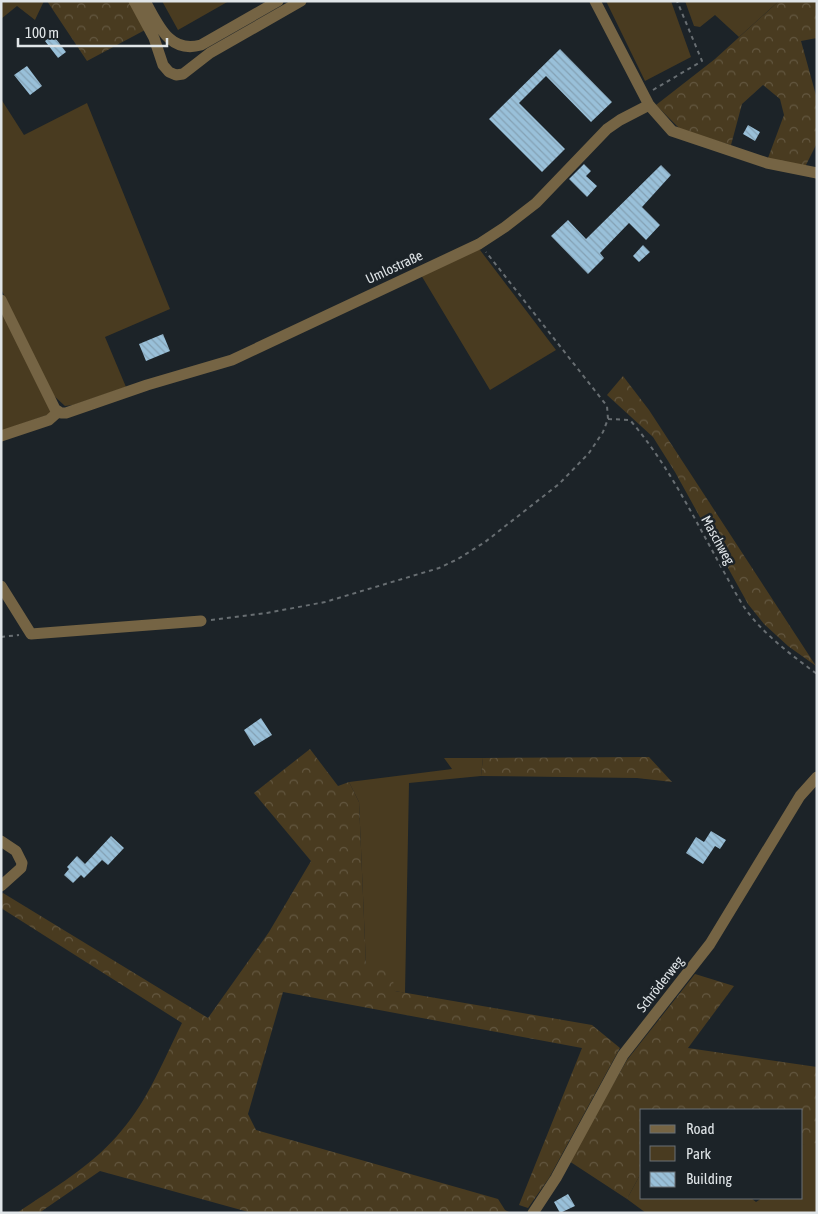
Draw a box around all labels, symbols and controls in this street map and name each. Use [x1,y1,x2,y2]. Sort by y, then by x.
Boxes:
scale bar [18,15,166,47]
text: 100 m [25,24,59,41]
street label: Umlostraße [363,247,425,287]
street label: Maschweg [698,513,738,567]
street label: Schröderweg [633,953,687,1015]
legend [640,1109,803,1199]
text: Road [686,1120,715,1137]
text: Park [686,1145,711,1162]
text: Building [686,1170,732,1187]

